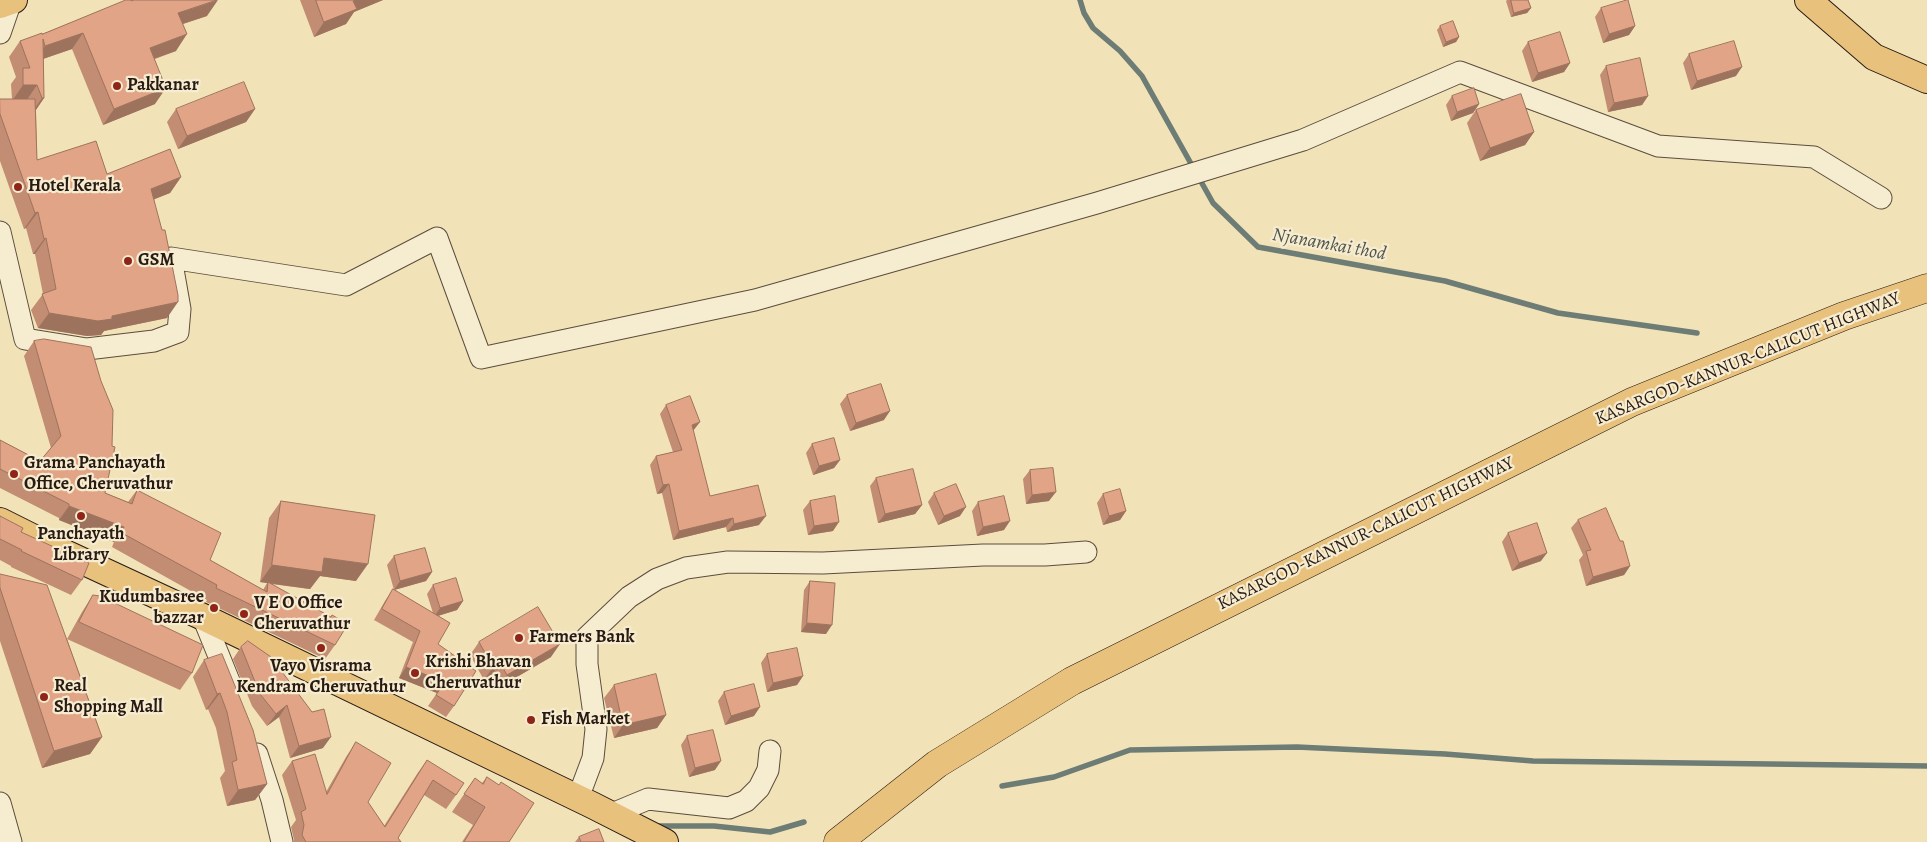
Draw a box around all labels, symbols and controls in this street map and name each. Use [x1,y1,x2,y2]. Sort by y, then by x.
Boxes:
place label: Pakkanar [127,75,199,97]
marker: Pakkanar [111,80,123,92]
place label: Hotel Kerala [28,176,121,198]
marker: Hotel Kerala [12,181,24,193]
water label: Njanamkai thod [1270,224,1388,266]
place label: GSM [138,250,175,272]
marker: GSM [122,255,134,267]
street label: KASARGOD-KANNUR-CALICUT HIGHWAY [1592,288,1904,430]
place label: Grama Panchayath Office, Cheruvathur [24,453,173,496]
street label: KASARGOD-KANNUR-CALICUT HIGHWAY [1214,453,1518,615]
marker: Grama Panchayath Office, Cheruvathur [8,468,20,480]
marker: Panchayath Library [75,510,87,522]
place label: Panchayath Library [37,524,125,566]
place label: Kudumbasree bazzar [99,587,204,630]
place label: V E O Office Cheruvathur [254,593,350,636]
marker: Kudumbasree bazzar [208,602,220,614]
marker: V E O Office Cheruvathur [238,608,250,620]
place label: Farmers Bank [529,627,635,649]
marker: Farmers Bank [513,632,525,644]
marker: Vayo Visrama Kendram Cheruvathur [315,642,327,654]
place label: Krishi Bhavan Cheruvathur [425,652,531,694]
place label: Vayo Visrama Kendram Cheruvathur [236,656,406,699]
marker: Krishi Bhavan Cheruvathur [409,667,421,679]
place label: Real Shopping Mall [54,676,163,719]
marker: Real Shopping Mall [38,691,50,703]
place label: Fish Market [541,709,630,731]
marker: Fish Market [525,714,537,726]

